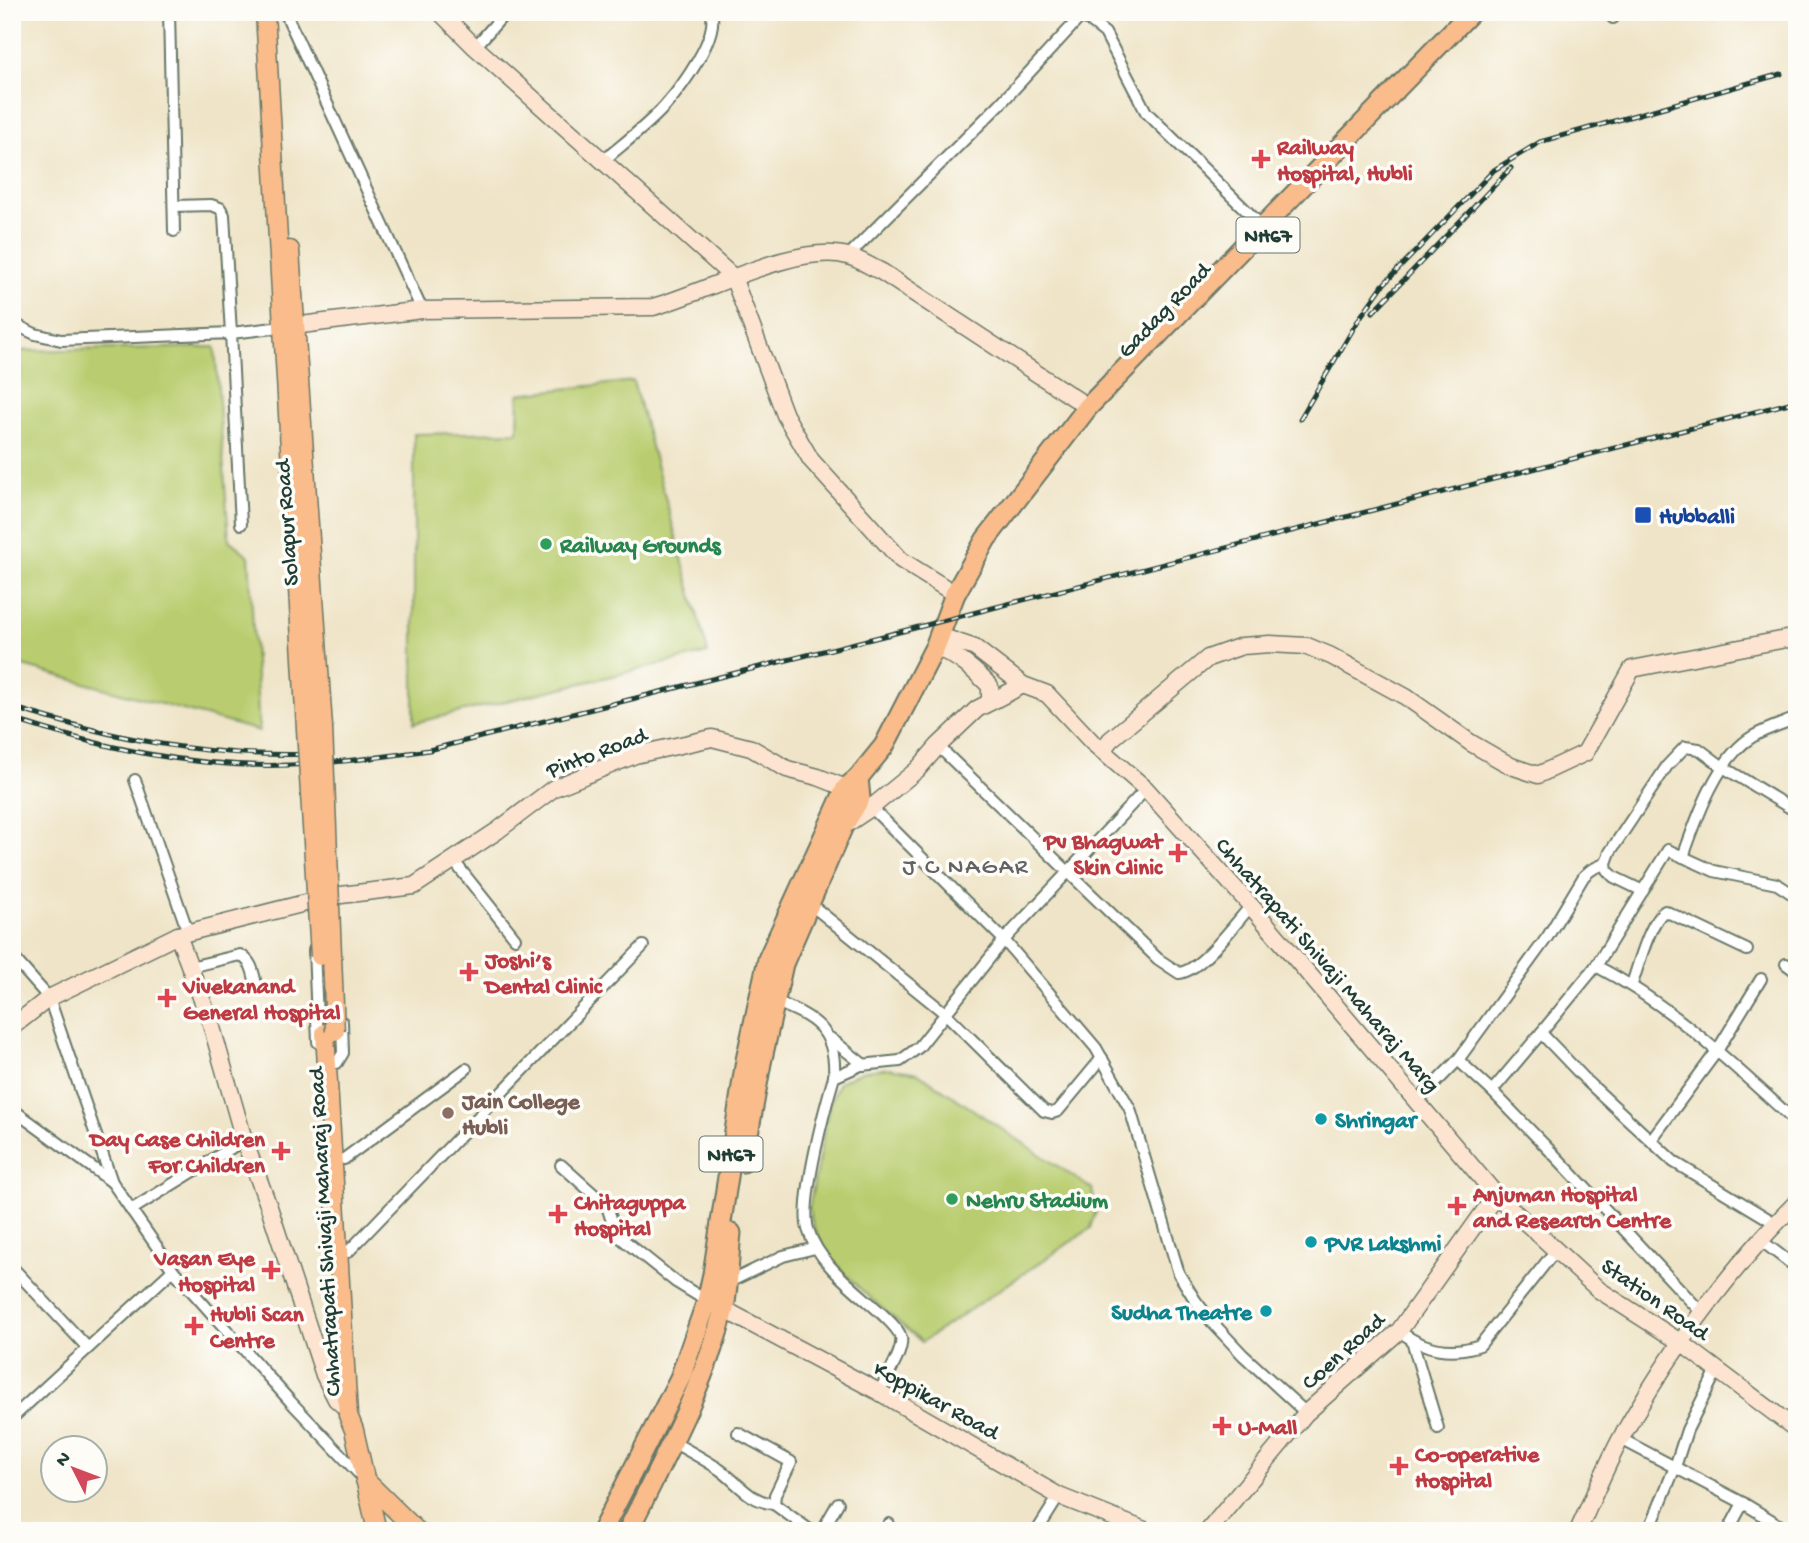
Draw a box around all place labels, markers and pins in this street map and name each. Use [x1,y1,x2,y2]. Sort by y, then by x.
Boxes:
place label: Railway Hospital, Hubli [1276,136,1413,189]
marker: Railway Hospital, Hubli [1251,149,1271,169]
marker: Hubballi [1633,505,1653,525]
place label: Hubballi [1659,505,1735,532]
place label: Railway Grounds [559,534,722,561]
marker: Railway Grounds [538,536,554,552]
place label: Pv Bhagwat Skin Clinic [1042,830,1165,883]
marker: Pv Bhagwat Skin Clinic [1168,843,1188,863]
place label: Joshi’s Dental Clinic [483,949,603,1002]
marker: Joshi’s Dental Clinic [459,962,479,982]
place label: Vivekanand General Hospital [182,975,341,1028]
marker: Vivekanand General Hospital [157,988,177,1008]
place label: Jain College Hubli [461,1090,581,1143]
marker: Jain College Hubli [440,1105,456,1121]
place label: Shringar [1335,1109,1419,1136]
marker: Shringar [1313,1111,1329,1127]
place label: Day Case Children For Children [88,1128,266,1181]
marker: Day Case Children For Children [271,1141,291,1161]
place label: Anjuman Hospital and Research Centre [1472,1183,1672,1236]
place label: Nehru Stadium [966,1189,1109,1216]
place label: Chitaguppa Hospital [574,1191,686,1244]
marker: Nehru Stadium [944,1191,960,1207]
marker: Anjuman Hospital and Research Centre [1447,1196,1467,1216]
marker: Chitaguppa Hospital [548,1204,568,1224]
place label: PVR Lakshmi [1323,1232,1442,1259]
marker: PVR Lakshmi [1303,1234,1319,1250]
place label: Vasan Eye Hospital [153,1247,256,1300]
marker: Vasan Eye Hospital [261,1260,281,1280]
place label: Sudha Theatre [1111,1301,1253,1328]
place label: Hubli Scan Centre [210,1303,305,1356]
marker: Sudha Theatre [1258,1303,1274,1319]
marker: Hubli Scan Centre [184,1316,204,1336]
marker: U-Mall [1212,1416,1232,1436]
place label: U-Mall [1238,1416,1297,1443]
place label: Co-operative Hospital [1415,1443,1540,1496]
marker: Co-operative Hospital [1389,1456,1409,1476]

